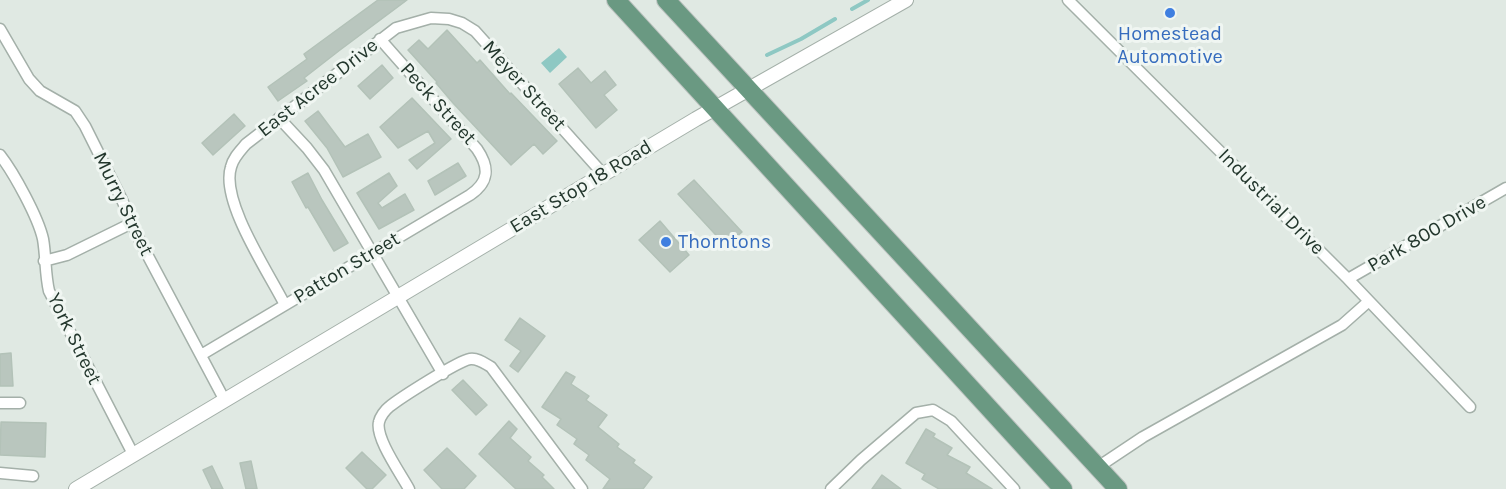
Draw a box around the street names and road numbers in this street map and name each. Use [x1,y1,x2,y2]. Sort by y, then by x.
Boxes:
street label: East Acree Drive [253,34,383,142]
street label: Meyer Street [477,36,571,136]
street label: Peck Street [395,58,481,150]
street label: East Stop 18 Road [506,135,656,239]
street label: Industrial Drive [1213,144,1329,260]
street label: Murry Street [88,148,158,260]
street label: Park 800 Drive [1363,190,1491,278]
street label: Patton Street [289,227,405,309]
street label: York Street [42,289,106,389]

